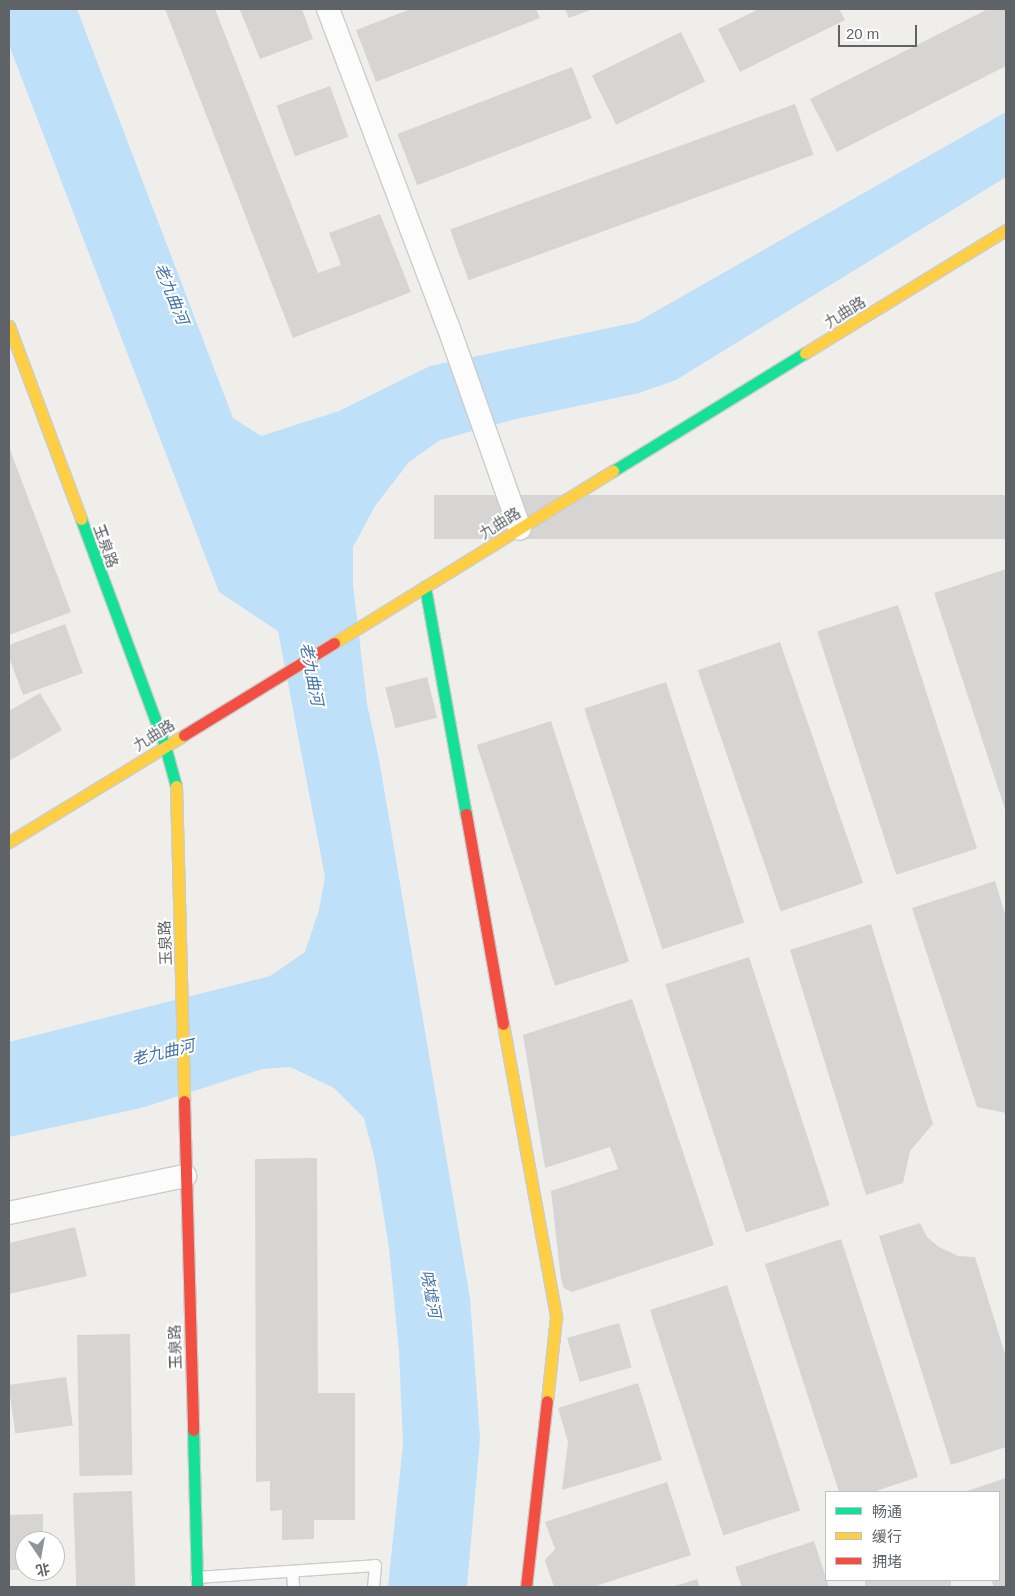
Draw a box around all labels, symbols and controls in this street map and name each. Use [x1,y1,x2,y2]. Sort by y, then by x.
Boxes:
scale bar [840,15,919,47]
text: 20 m [846,25,879,42]
water label: 老九曲河 [150,261,192,327]
street label: 九曲路 [821,292,869,332]
street label: 九曲路 [476,503,524,543]
street label: 玉泉路 [90,522,122,570]
water label: 老九曲河 [295,641,327,707]
street label: 九曲路 [130,715,178,755]
street label: 玉泉路 [155,920,175,966]
water label: 老九曲河 [130,1036,196,1070]
water label: 哓墟河 [416,1269,444,1319]
street label: 玉泉路 [165,1324,185,1370]
legend [825,1491,1000,1581]
text: 畅通 [872,1503,902,1520]
text: 缓行 [872,1528,902,1545]
north arrow [15,1531,65,1581]
text: 拥堵 [872,1553,902,1570]
text: 北 [34,1560,51,1579]

